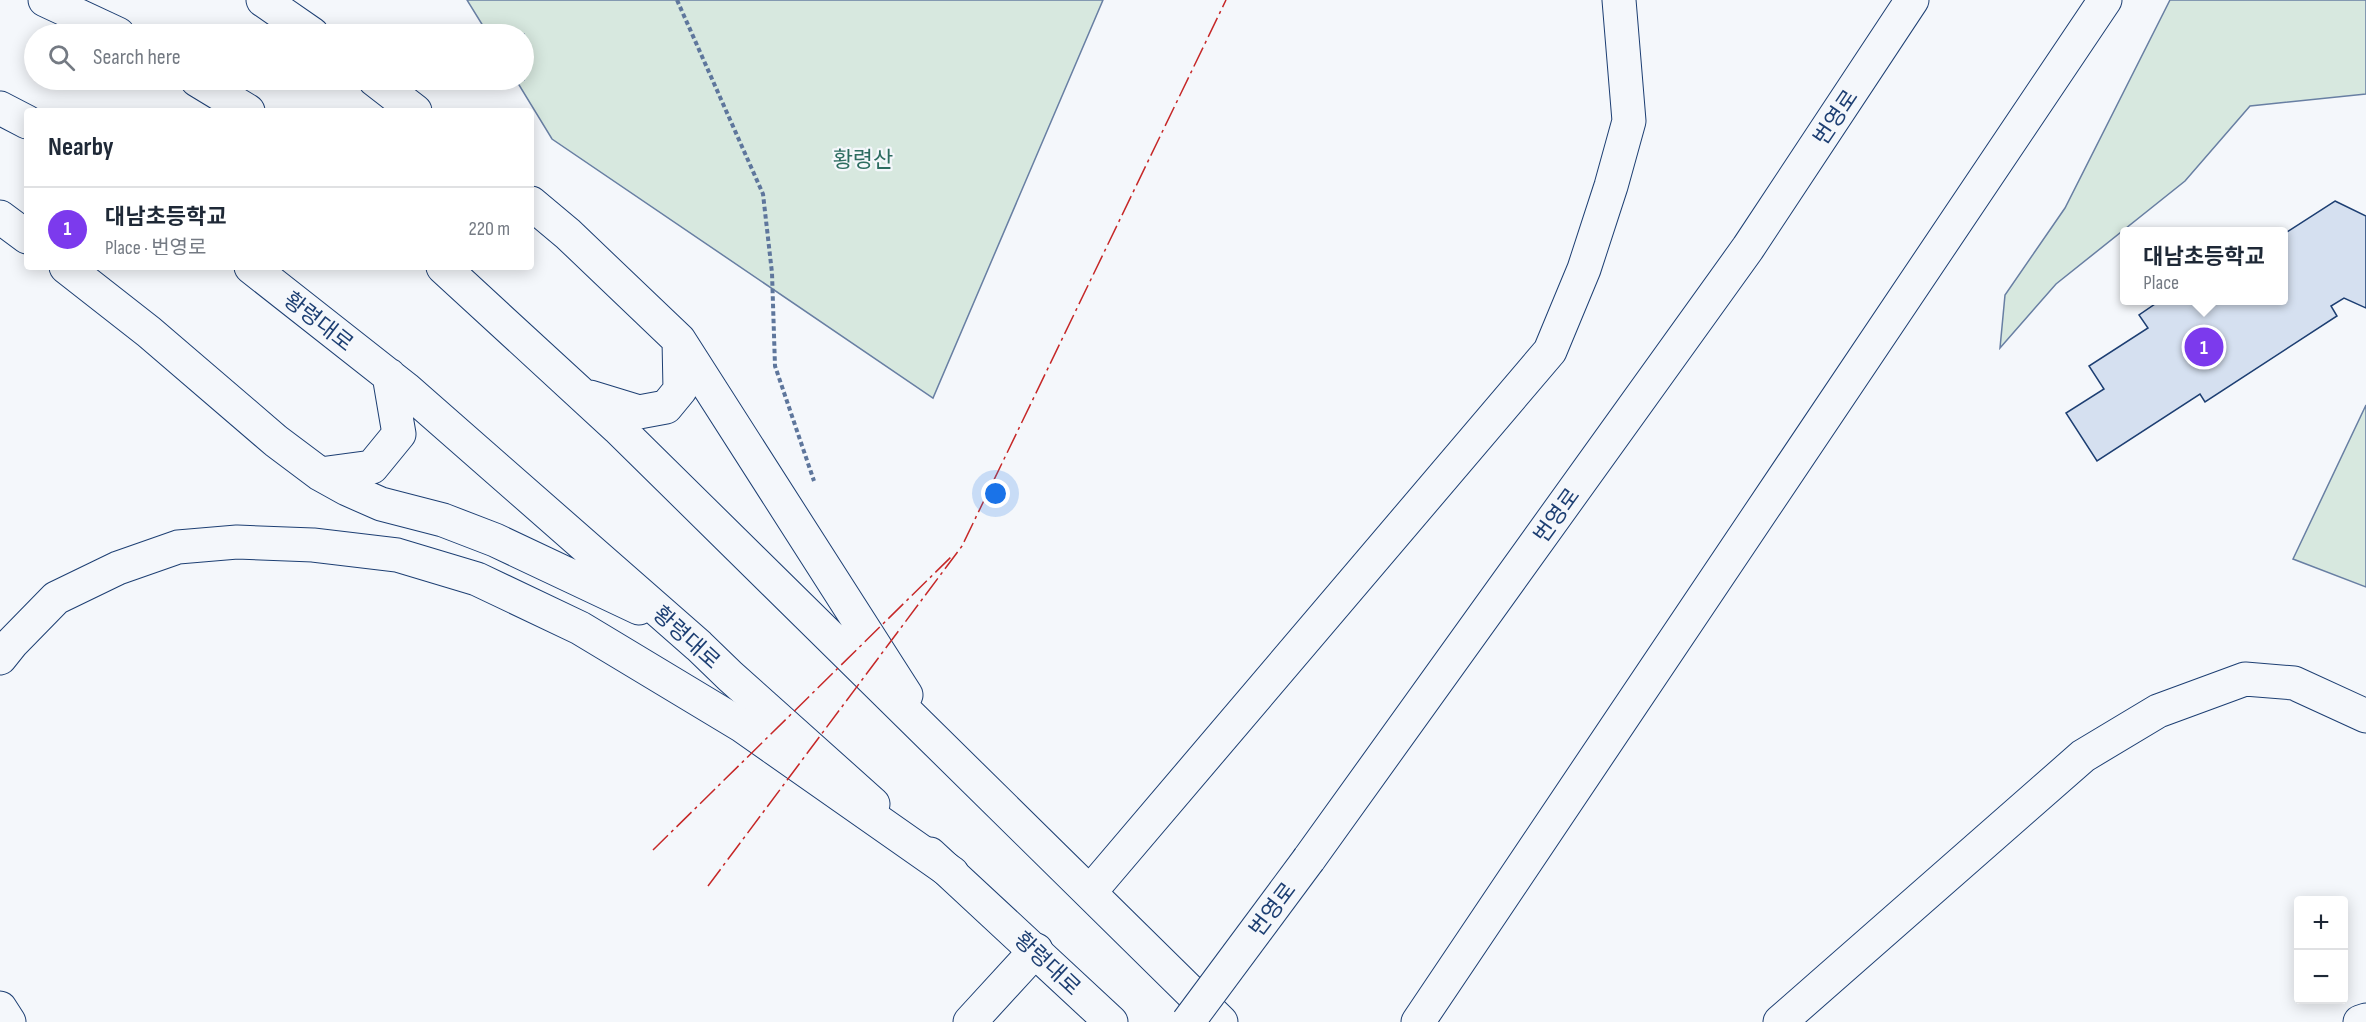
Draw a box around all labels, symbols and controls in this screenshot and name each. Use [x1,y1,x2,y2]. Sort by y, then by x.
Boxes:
search box [24,24,534,90]
icon: search [45,41,78,74]
text: Search here [93,44,180,71]
street label: 번영로 [1808,85,1864,151]
text: Nearby [48,132,114,163]
park label: 황령산 [833,147,893,174]
text: 대남초등학교 [105,204,226,231]
text: 1 [64,217,71,241]
text: 220 m [469,217,510,241]
popup [2120,227,2288,305]
text: Place · 번영로 [105,236,206,260]
text: 대남초등학교 [2143,244,2265,271]
text: Place [2143,271,2179,295]
street label: 황령대로 [278,287,358,358]
pin: 1 [2184,324,2224,370]
your location [981,479,1010,508]
street label: 번영로 [1528,483,1586,548]
street label: 황령대로 [647,601,725,675]
street label: 번영로 [1244,878,1302,942]
map controls [2294,896,2348,1004]
button: + [2294,896,2348,950]
street label: 황령대로 [1008,927,1086,1002]
button: − [2294,950,2348,1004]

